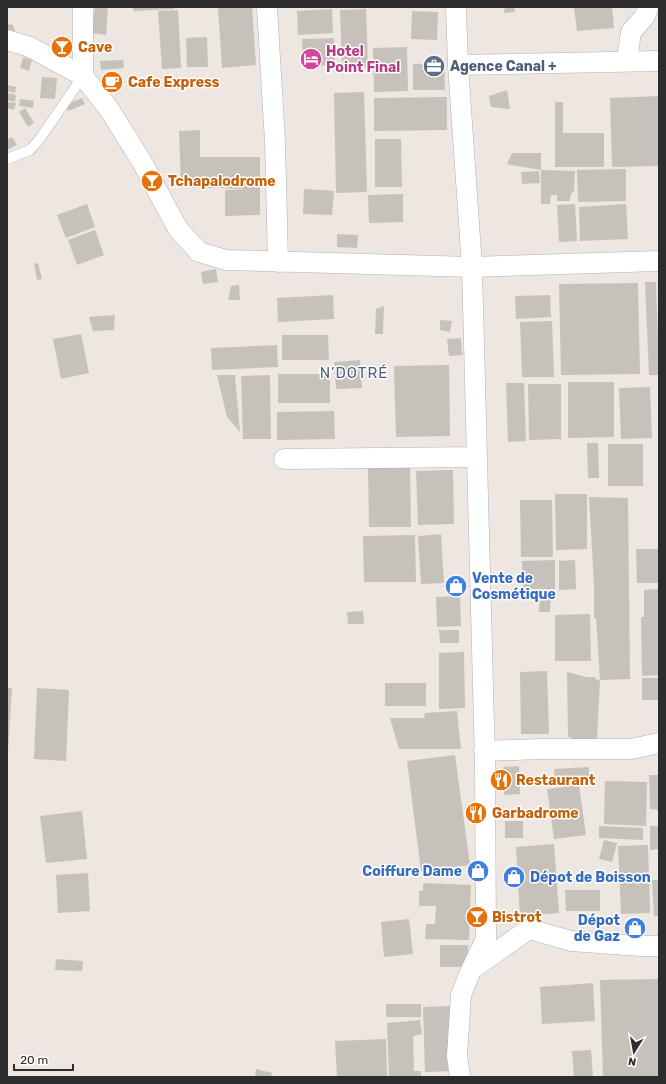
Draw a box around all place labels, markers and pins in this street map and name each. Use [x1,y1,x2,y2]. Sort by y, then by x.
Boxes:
bar icon: Cave [49,34,75,60]
place label: Cave [78,39,112,56]
place label: Hotel Point Final [326,43,400,76]
hotel icon: Hotel Point Final [298,46,324,72]
office icon: Agence Canal + [421,53,447,79]
place label: Agence Canal + [450,58,557,75]
cafe icon: Cafe Express [99,69,125,95]
place label: Cafe Express [128,74,220,91]
bar icon: Tchapalodrome [139,168,165,194]
place label: Tchapalodrome [168,173,276,190]
place label: Vente de Cosmétique [472,570,556,603]
shop icon: Vente de Cosmétique [443,573,469,599]
restaurant icon: Restaurant [488,767,514,793]
place label: Restaurant [516,772,596,789]
restaurant icon: Garbadrome [463,800,489,826]
place label: Garbadrome [492,805,579,822]
shop icon: Coiffure Dame [465,858,491,884]
place label: Coiffure Dame [362,863,462,880]
shop icon: Dépot de Boisson [501,864,527,890]
place label: Dépot de Boisson [530,869,651,886]
bar icon: Bistrot [464,904,490,930]
place label: Bistrot [492,909,542,926]
place label: Dépot de Gaz [574,912,620,945]
shop icon: Dépot de Gaz [622,915,648,941]

